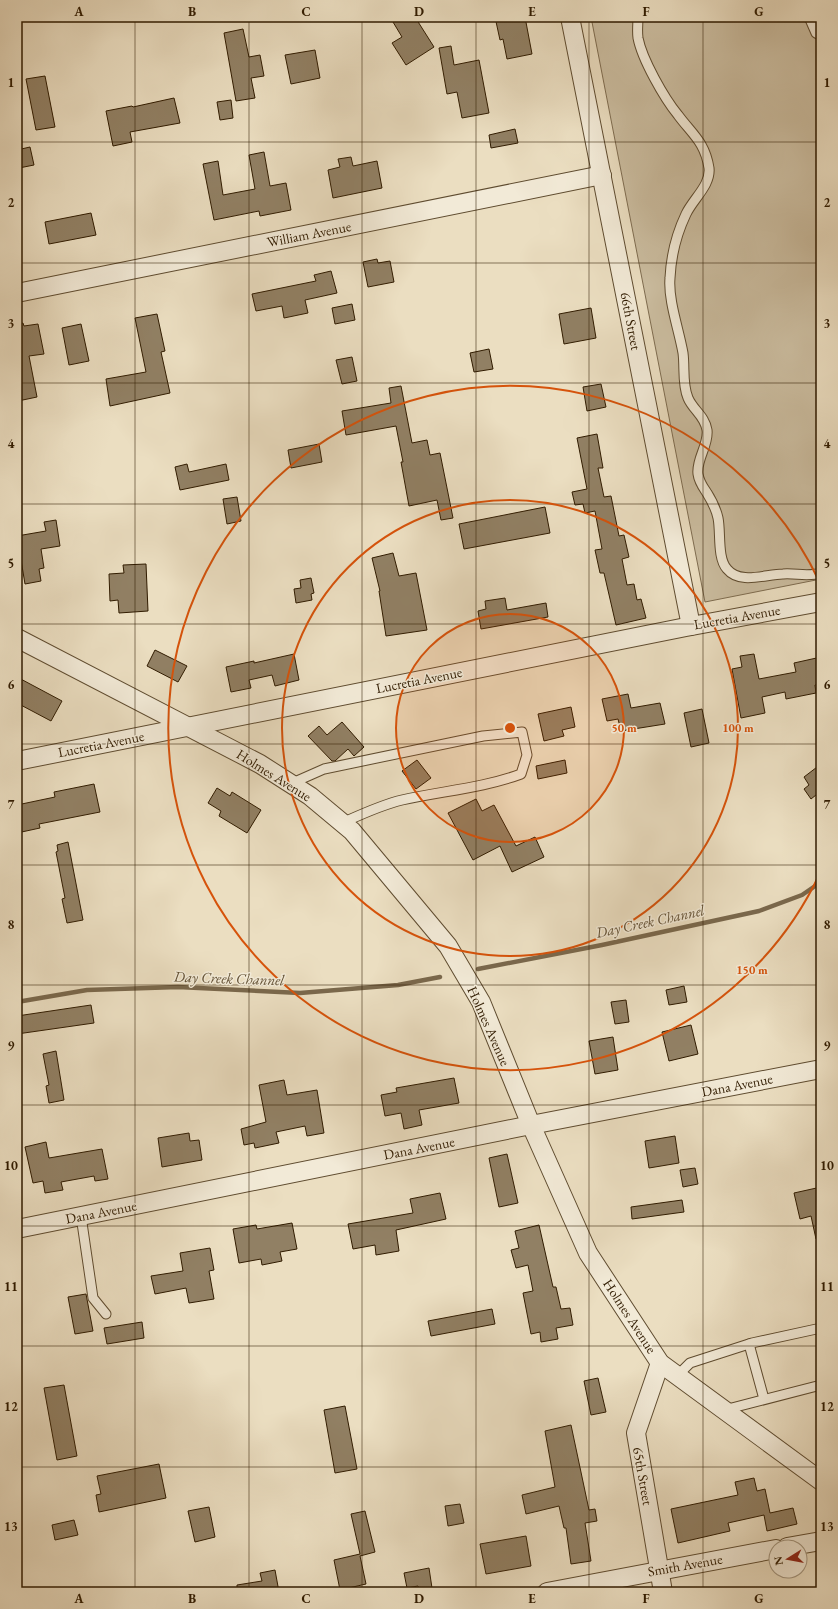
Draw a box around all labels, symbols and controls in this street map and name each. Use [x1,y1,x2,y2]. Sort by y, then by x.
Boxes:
text: A [73,3,84,20]
text: B [188,3,196,20]
text: C [301,3,311,20]
text: D [414,3,424,20]
text: E [528,3,536,20]
text: F [642,3,650,20]
text: G [754,3,764,20]
text: 1 [8,74,15,91]
text: 1 [824,74,831,91]
text: 2 [8,194,15,211]
text: 2 [824,194,831,211]
street label: William Avenue [265,217,353,251]
street label: 66th Street [617,291,646,352]
text: 3 [8,315,15,332]
text: 3 [824,315,831,332]
text: 4 [8,435,15,452]
text: 4 [824,435,831,452]
text: 5 [8,555,14,572]
text: 5 [824,555,830,572]
street label: Lucretia Avenue [692,600,782,633]
street label: Lucretia Avenue [374,663,464,697]
text: 6 [8,676,15,693]
text: 6 [824,676,831,693]
text: 50 m [611,720,637,736]
text: 100 m [722,720,754,736]
centre of rings [503,721,517,735]
street label: Lucretia Avenue [56,727,146,761]
street label: Holmes Avenue [233,745,315,806]
text: 7 [8,796,15,813]
text: 7 [824,796,831,813]
water label: Day Creek Channel [593,900,707,942]
text: 8 [8,916,15,933]
text: 8 [824,916,831,933]
text: 150 m [736,962,768,978]
water label: Day Creek Channel [172,967,285,989]
street label: Holmes Avenue [463,983,515,1069]
text: 9 [8,1037,15,1054]
text: 9 [824,1037,831,1054]
street label: Dana Avenue [700,1069,775,1101]
street label: Dana Avenue [382,1132,457,1164]
text: 10 [4,1157,18,1174]
text: 10 [820,1157,834,1174]
street label: Dana Avenue [64,1196,139,1228]
street label: Holmes Avenue [599,1275,661,1357]
text: 11 [4,1278,18,1295]
text: 11 [820,1278,834,1295]
text: 12 [4,1398,18,1415]
text: 12 [820,1398,834,1415]
street label: 65th Street [629,1446,657,1507]
text: 13 [4,1518,18,1535]
text: 13 [820,1518,834,1535]
north arrow [768,1539,808,1579]
street label: Smith Avenue [646,1549,724,1580]
text: N [770,1555,786,1567]
text: A [73,1590,84,1607]
text: B [188,1590,196,1607]
text: C [301,1590,311,1607]
text: D [414,1590,424,1607]
text: E [528,1590,536,1607]
text: F [642,1590,650,1607]
text: G [754,1590,764,1607]

